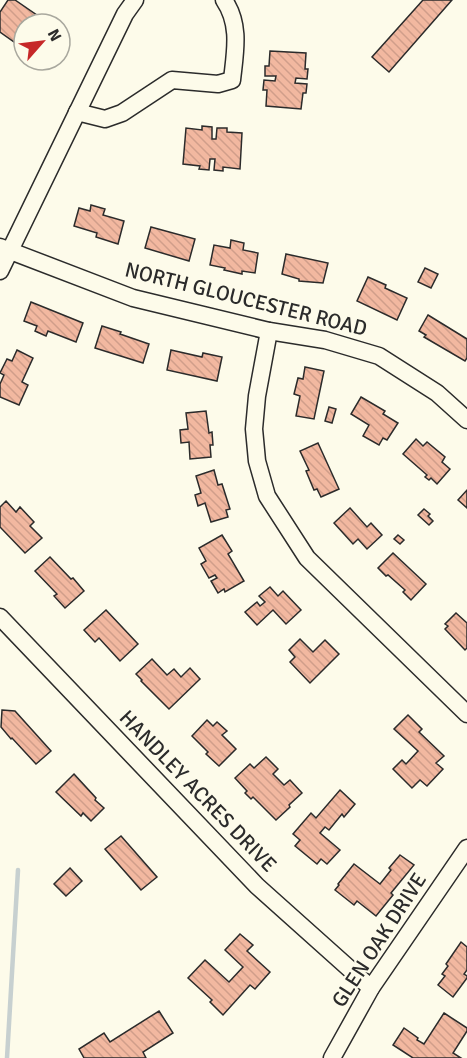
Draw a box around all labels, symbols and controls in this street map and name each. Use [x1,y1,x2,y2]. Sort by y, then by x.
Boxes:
north arrow [12,12,72,72]
text: N [43,26,66,45]
street label: NORTH GLOUCESTER ROAD [122,256,370,342]
street label: HANDLEY ACRES DRIVE [114,705,282,877]
street label: GLEN OAK DRIVE [326,868,432,1012]

